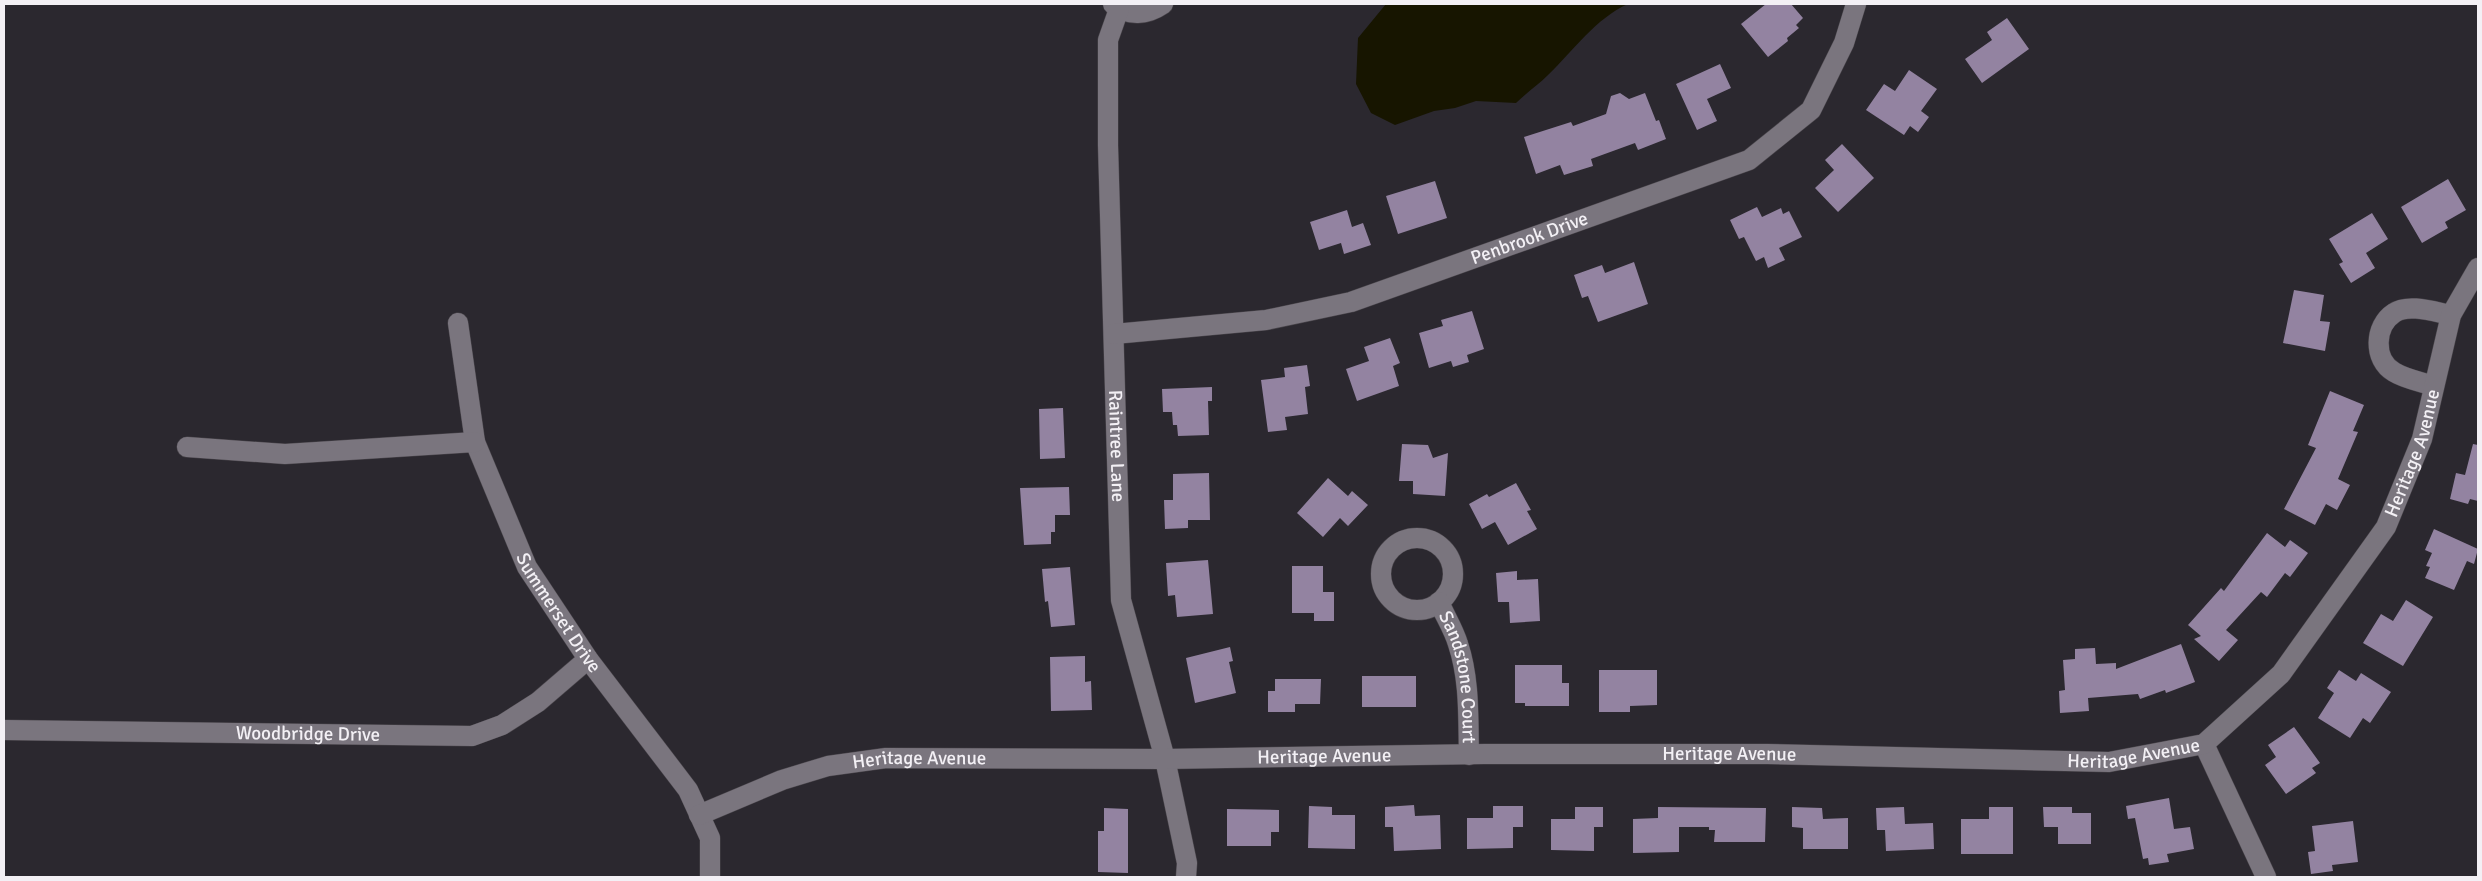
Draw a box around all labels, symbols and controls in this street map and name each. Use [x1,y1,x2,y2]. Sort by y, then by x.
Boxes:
street label: Penbrook Drive [1468,206,1591,270]
street label: Heritage Avenue [2379,387,2445,521]
street label: Raintree Lane [1103,390,1130,502]
street label: Summerset Drive [511,549,606,678]
street label: Sandstone Court [1433,607,1481,744]
street label: Woodbridge Drive [236,721,380,747]
street label: Heritage Avenue [2067,733,2202,774]
street label: Heritage Avenue [1662,742,1797,767]
street label: Heritage Avenue [1257,743,1392,770]
street label: Heritage Avenue [851,746,986,775]

